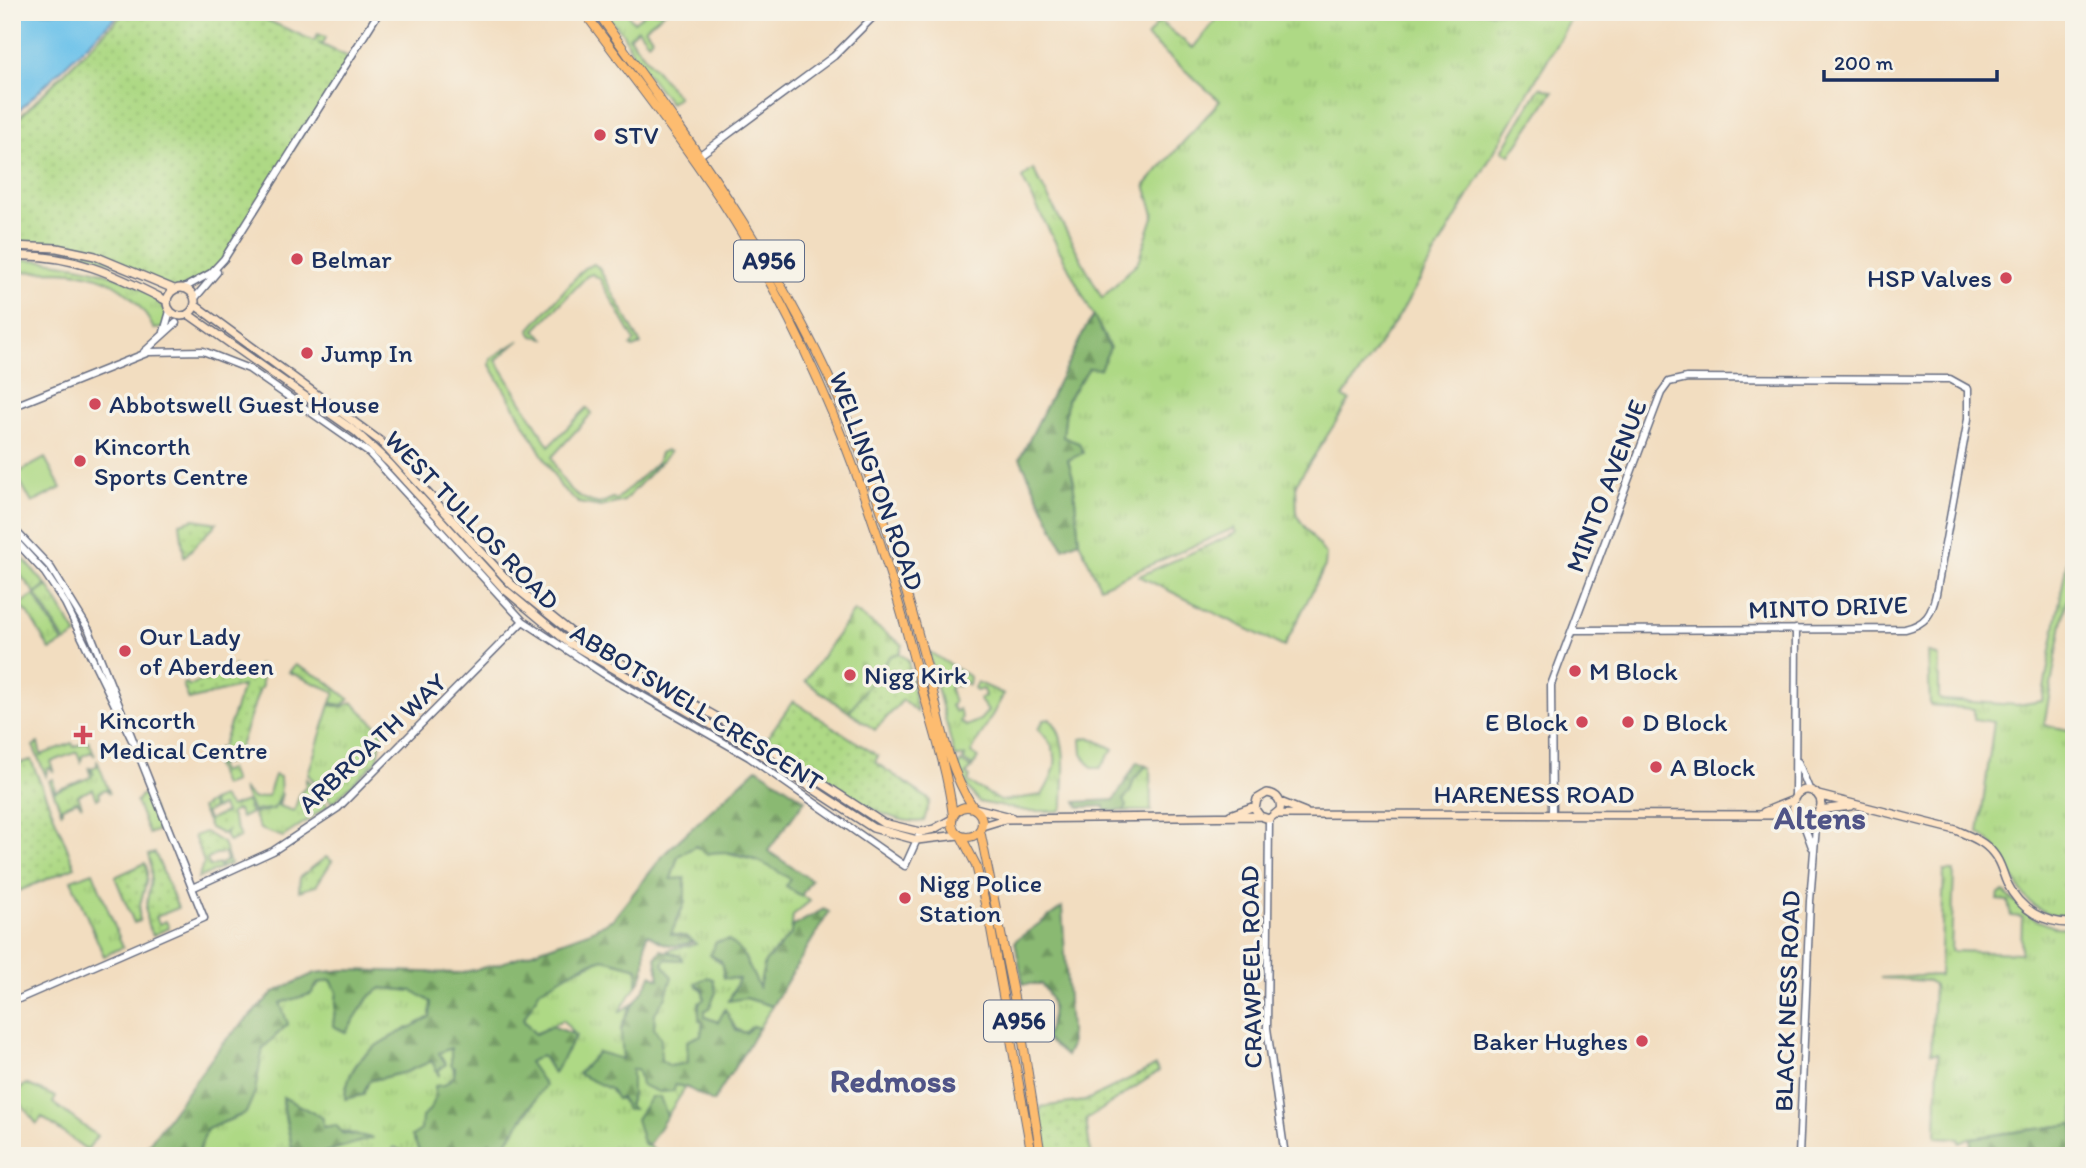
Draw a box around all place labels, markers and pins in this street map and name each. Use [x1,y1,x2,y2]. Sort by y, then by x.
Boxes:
place label: STV [614,119,659,151]
marker: STV [592,127,608,143]
place label: Belmar [311,243,392,275]
marker: Belmar [289,251,305,267]
place label: HSP Valves [1867,262,1992,294]
marker: HSP Valves [1998,270,2014,286]
place label: Jump In [321,337,413,369]
marker: Jump In [299,345,315,361]
place label: Abbotswell Guest House [109,388,380,420]
marker: Abbotswell Guest House [87,396,103,412]
place label: Kincorth Sports Centre [94,430,248,492]
marker: Kincorth Sports Centre [72,453,88,469]
place label: Our Lady of Aberdeen [139,620,274,682]
marker: Our Lady of Aberdeen [117,643,133,659]
place label: M Block [1589,655,1678,687]
place label: Nigg Kirk [864,659,968,691]
marker: M Block [1567,663,1583,679]
marker: Nigg Kirk [842,667,858,683]
place label: Kincorth Medical Centre [99,704,268,766]
place label: E Block [1485,706,1569,738]
place label: D Block [1642,706,1728,738]
marker: E Block [1574,714,1590,730]
marker: D Block [1620,714,1636,730]
marker: Kincorth Medical Centre [73,725,93,745]
place label: A Block [1670,751,1756,783]
marker: A Block [1648,759,1664,775]
place label: Nigg Police Station [919,867,1042,929]
marker: Nigg Police Station [897,890,913,906]
place label: Baker Hughes [1472,1025,1628,1057]
marker: Baker Hughes [1634,1033,1650,1049]

